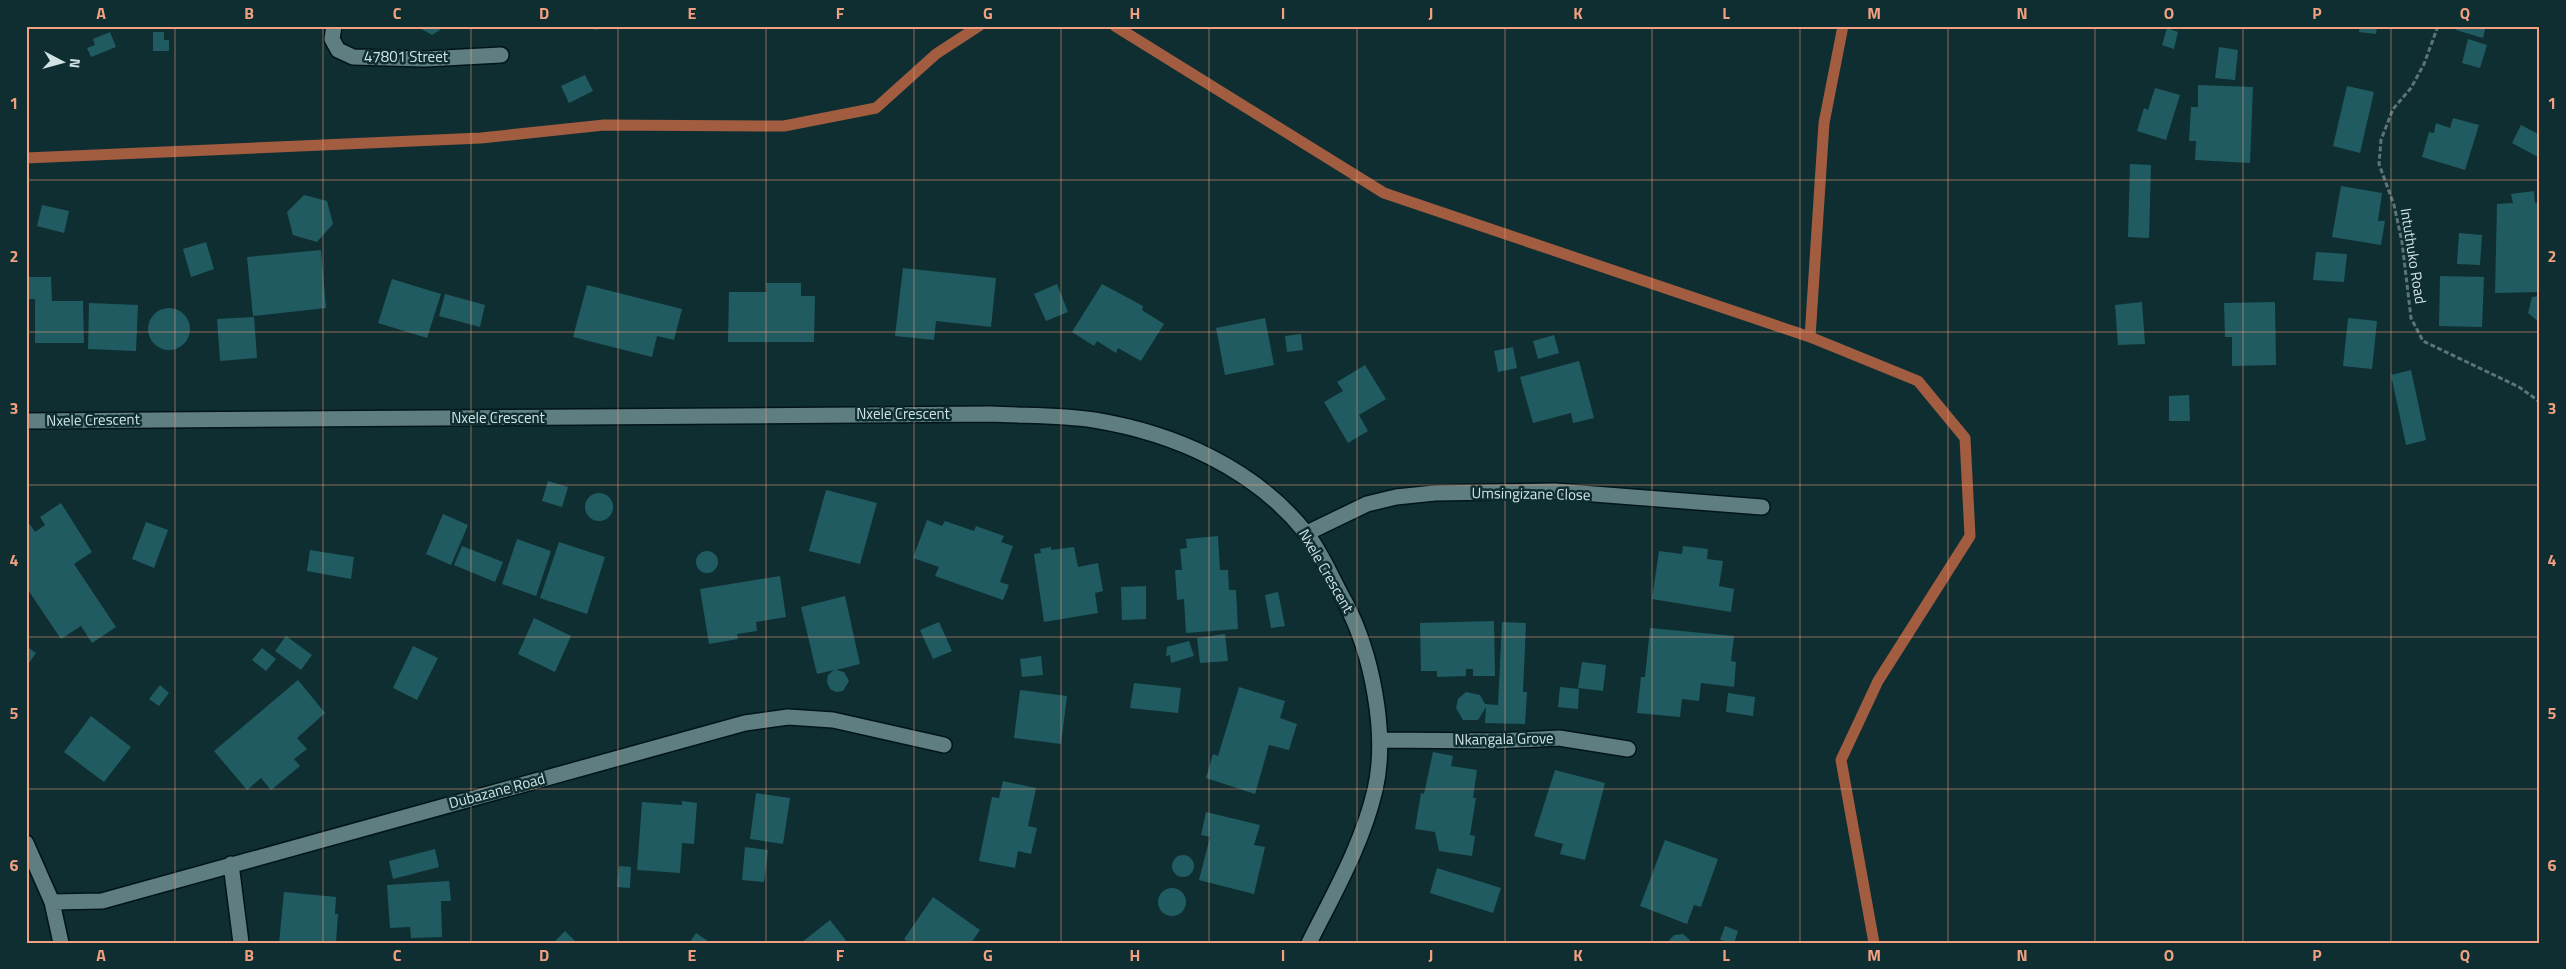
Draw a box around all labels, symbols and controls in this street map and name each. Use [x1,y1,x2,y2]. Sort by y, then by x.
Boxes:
text: A [96,1,106,25]
text: B [244,1,254,25]
text: C [393,1,402,25]
text: D [539,1,549,25]
text: E [688,1,697,25]
text: F [836,1,845,25]
text: G [983,1,993,25]
text: H [1130,1,1140,25]
text: I [1281,1,1285,25]
text: J [1429,1,1433,25]
text: K [1573,1,1583,25]
text: L [1722,1,1730,25]
text: M [1867,1,1881,25]
text: N [2016,1,2028,25]
text: O [2164,1,2174,25]
text: P [2312,1,2322,25]
text: Q [2460,1,2470,25]
north arrow [38,38,88,88]
street label: 47801 Street [364,45,449,68]
text: N [64,57,86,69]
text: 1 [10,91,18,115]
text: 1 [2548,91,2556,115]
street label: Intuthuko Road [2395,206,2432,306]
text: 2 [10,244,18,268]
text: 2 [2548,244,2556,268]
text: 3 [10,396,18,420]
text: 3 [2548,396,2556,420]
street label: Nxele Crescent [856,402,951,425]
street label: Nxele Crescent [451,406,546,429]
street label: Nxele Crescent [46,407,141,432]
street label: Umsingizane Close [1471,481,1591,506]
street label: Nxele Crescent [1293,524,1360,618]
text: 4 [10,548,19,572]
text: 4 [2548,548,2557,572]
text: 5 [10,701,19,725]
text: 5 [2548,701,2557,725]
street label: Nkangala Grove [1454,726,1554,751]
street label: Dubazane Road [446,767,548,814]
text: 6 [10,853,19,877]
text: 6 [2548,853,2557,877]
text: A [96,943,106,967]
text: B [244,943,254,967]
text: C [393,943,402,967]
text: D [539,943,549,967]
text: E [688,943,697,967]
text: F [836,943,845,967]
text: G [983,943,993,967]
text: H [1130,943,1140,967]
text: I [1281,943,1285,967]
text: J [1429,943,1433,967]
text: K [1573,943,1583,967]
text: L [1722,943,1730,967]
text: M [1867,943,1881,967]
text: N [2016,943,2028,967]
text: O [2164,943,2174,967]
text: P [2312,943,2322,967]
text: Q [2460,943,2470,967]

